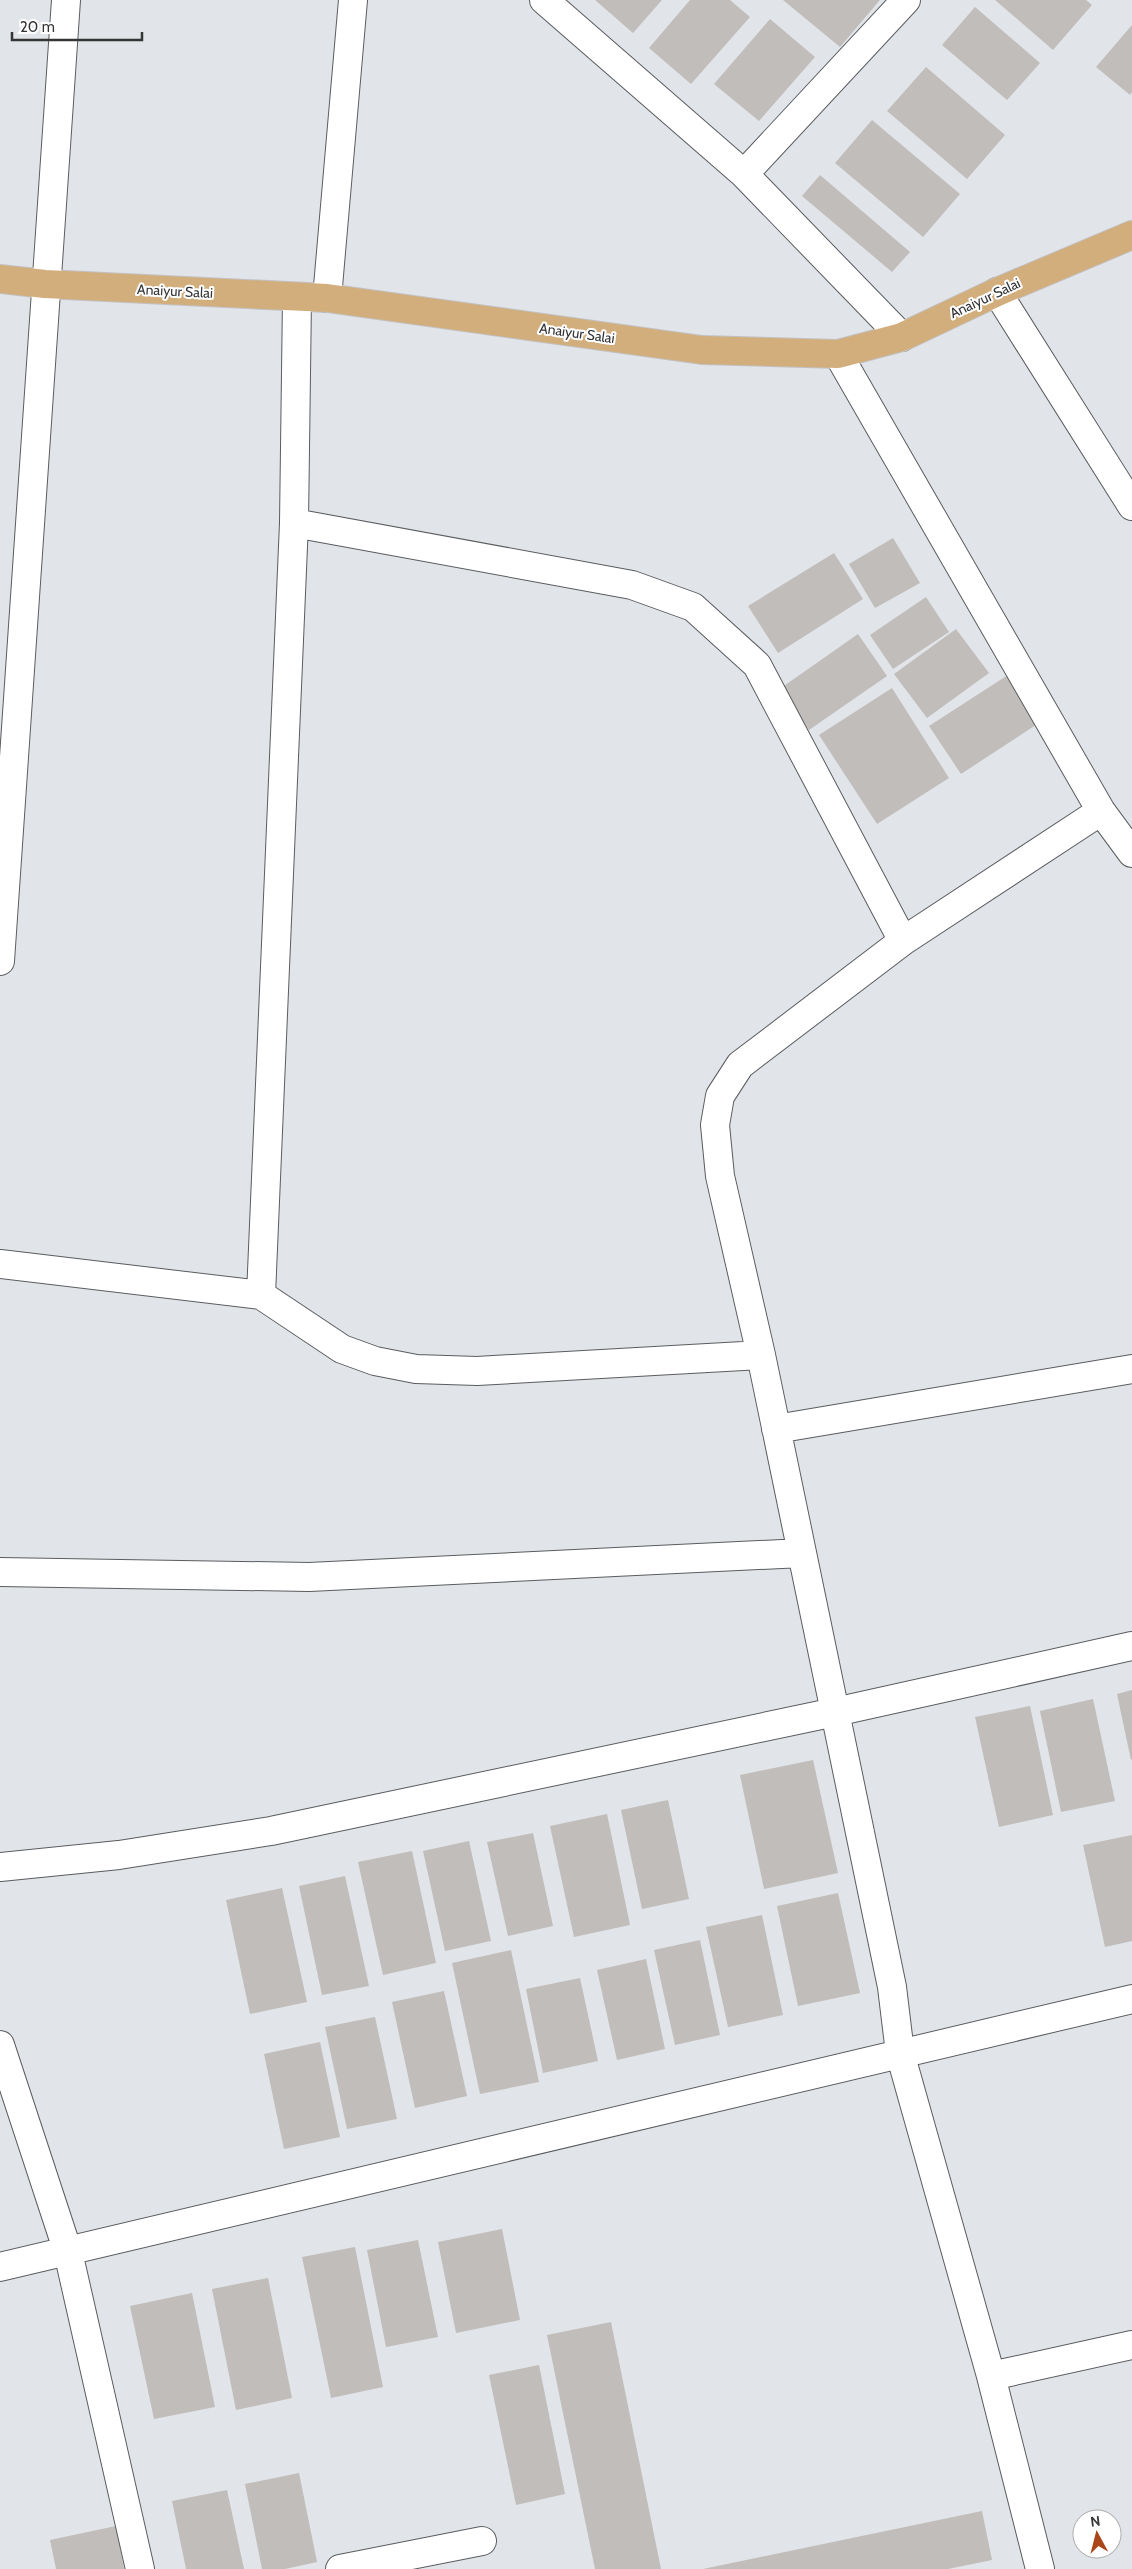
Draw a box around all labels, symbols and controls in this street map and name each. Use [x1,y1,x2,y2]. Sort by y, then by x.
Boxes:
scale bar [12,10,142,42]
text: 20 m [20,18,55,36]
street label: Anaiyur Salai [947,274,1023,322]
street label: Anaiyur Salai [137,280,213,302]
street label: Anaiyur Salai [538,319,616,347]
north arrow [1072,2509,1122,2559]
text: N [1089,2512,1101,2531]

